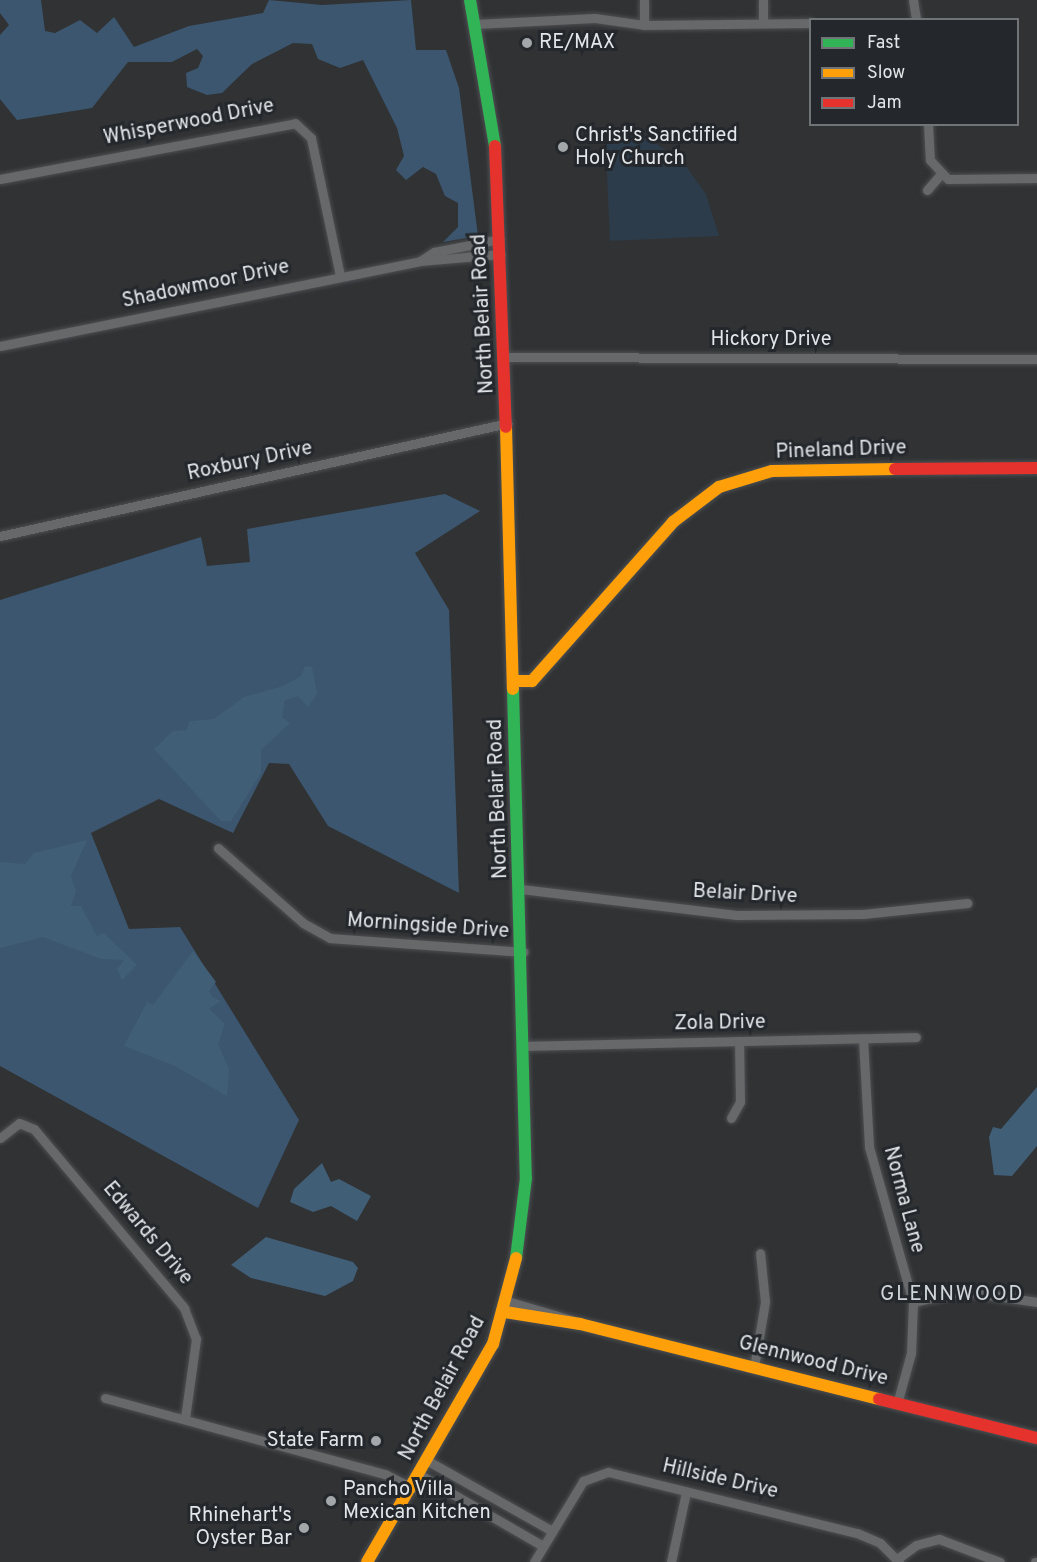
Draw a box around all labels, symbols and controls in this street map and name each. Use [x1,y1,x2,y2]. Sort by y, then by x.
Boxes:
legend [809,18,1019,126]
place label: RE/MAX [539,31,615,55]
text: Fast [867,32,900,55]
marker: RE/MAX [520,36,534,50]
text: Slow [867,62,905,85]
text: Jam [867,92,902,115]
street label: Whisperwood Drive [102,95,276,151]
place label: Christ's Sanctified Holy Church [575,124,738,171]
marker: Christ's Sanctified Holy Church [556,140,570,154]
street label: North Belair Road [468,233,500,395]
street label: Shadowmoor Drive [120,256,292,314]
street label: Hickory Drive [711,328,831,352]
street label: Roxbury Drive [185,437,315,487]
street label: Pineland Drive [775,437,907,465]
street label: North Belair Road [484,719,514,879]
street label: Belair Drive [692,880,798,910]
street label: Morningside Drive [346,909,510,945]
street label: Zola Drive [674,1011,766,1037]
street label: Norma Lane [877,1144,929,1256]
street label: Edwards Drive [97,1177,197,1291]
district label: GLENNWOOD [880,1282,1024,1308]
street label: North Belair Road [395,1313,491,1465]
street label: Glennwood Drive [736,1332,890,1392]
place label: State Farm [267,1429,364,1453]
marker: State Farm [369,1434,383,1448]
street label: Hillside Drive [660,1455,780,1505]
place label: Pancho Villa Mexican Kitchen [343,1478,491,1525]
marker: Pancho Villa Mexican Kitchen [324,1494,338,1508]
place label: Rhinehart's Oyster Bar [189,1504,292,1551]
marker: Rhinehart's Oyster Bar [297,1521,311,1535]

